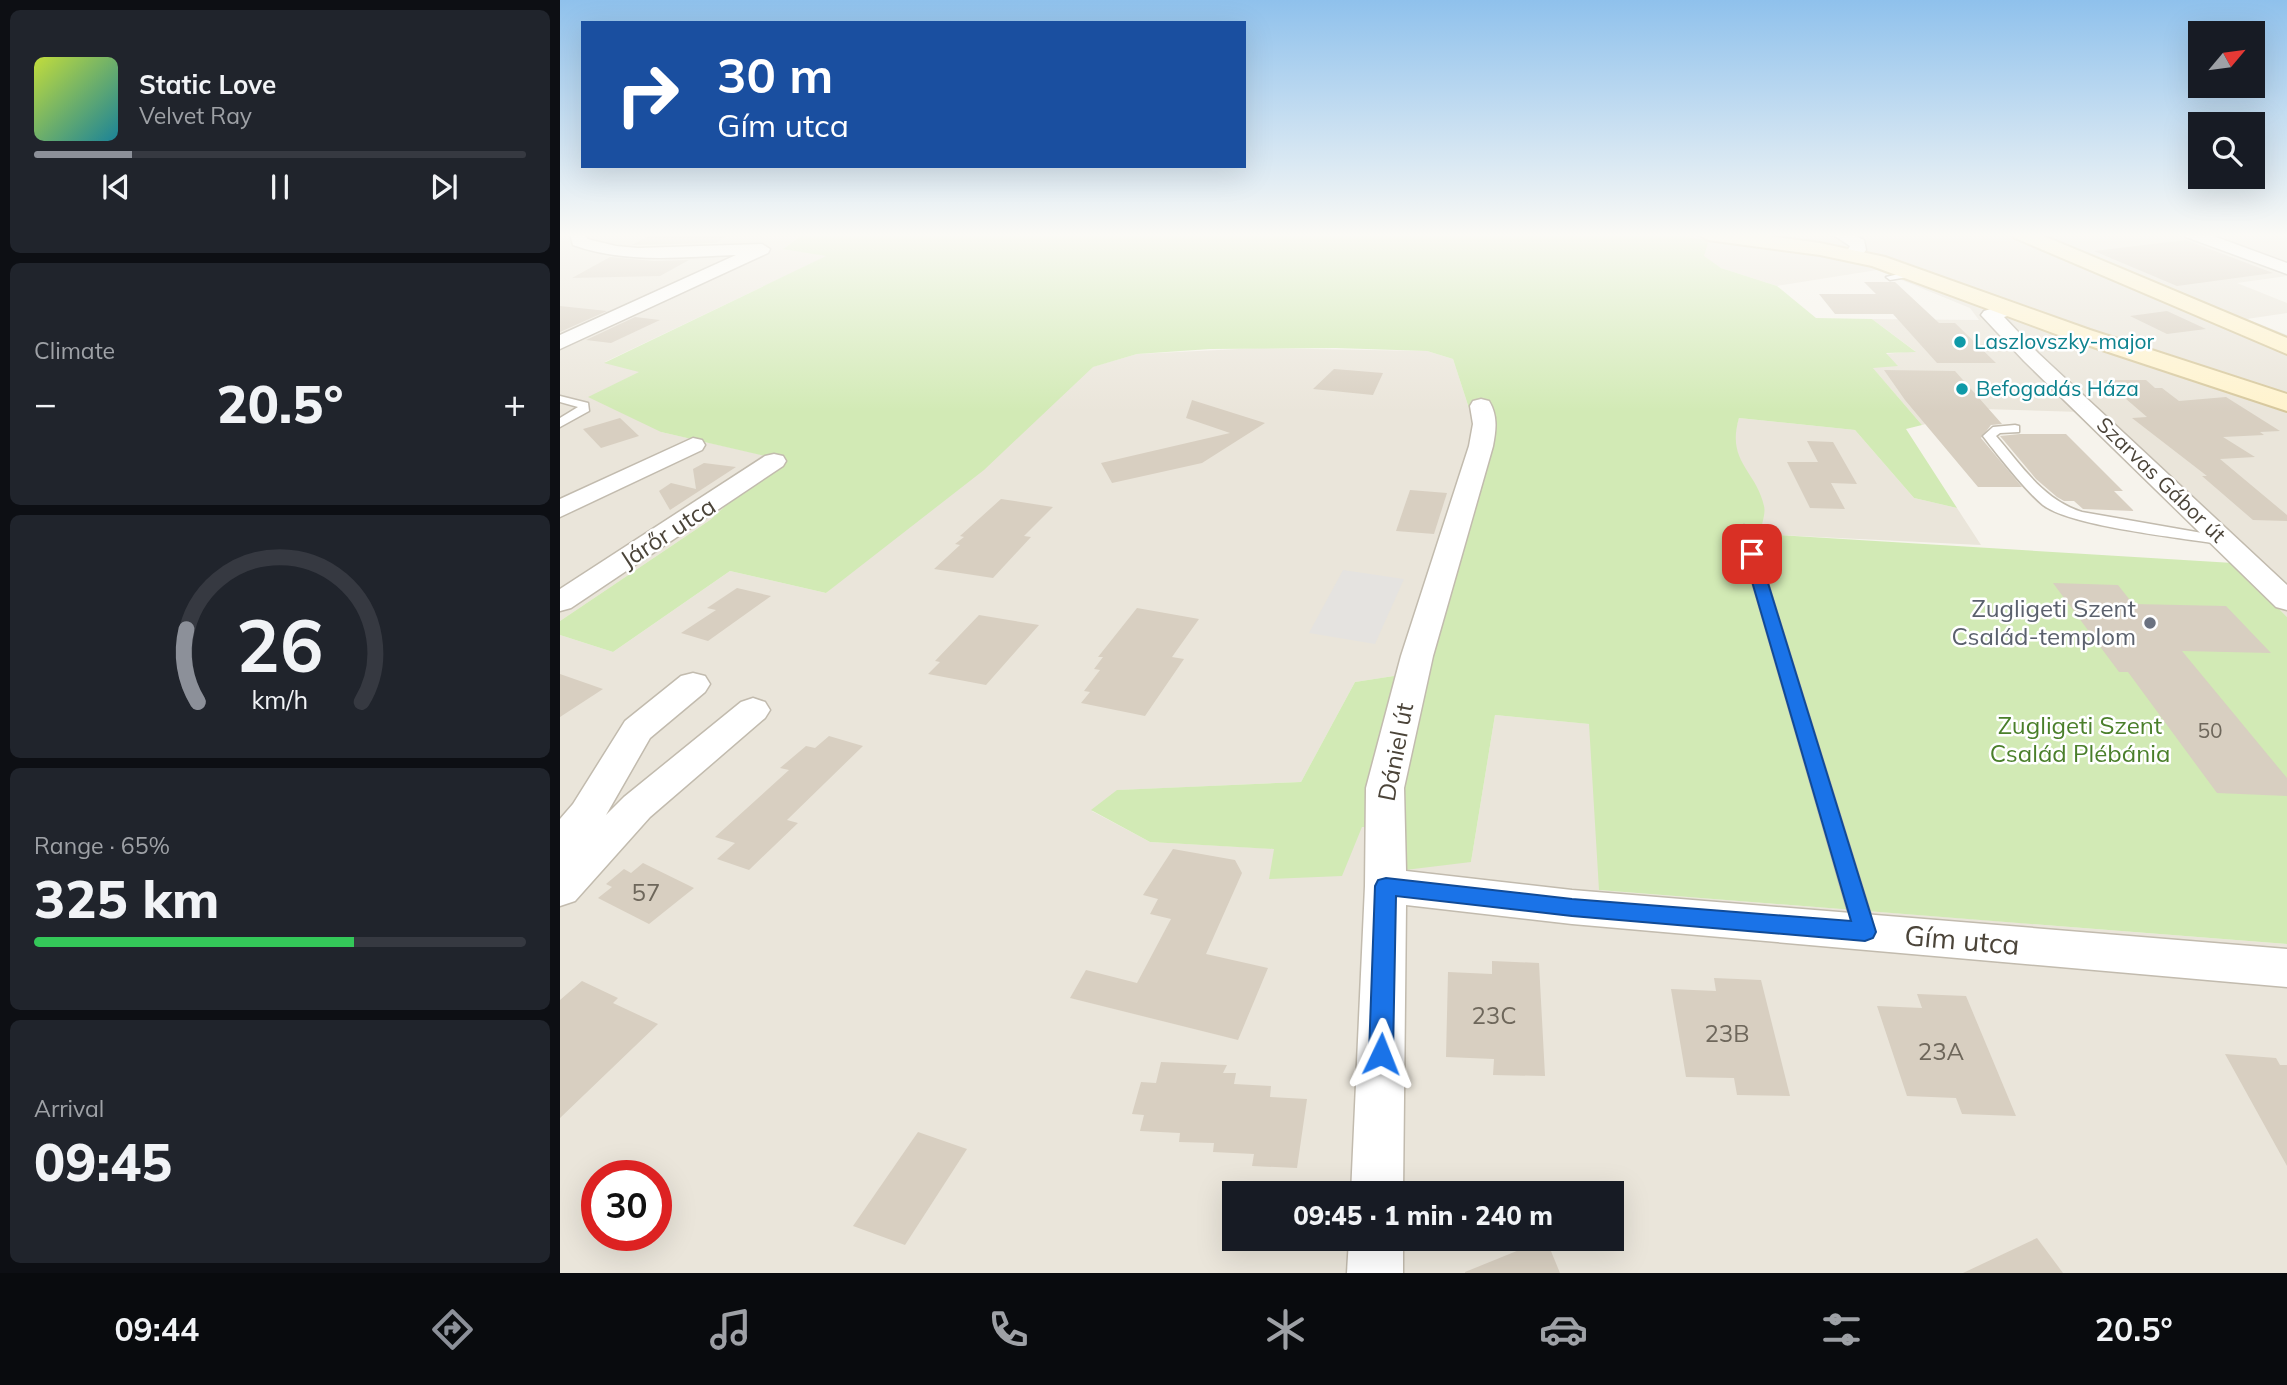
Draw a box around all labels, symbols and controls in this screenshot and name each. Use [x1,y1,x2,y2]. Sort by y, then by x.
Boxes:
north arrow [2188,21,2264,98]
map controls [2188,21,2265,189]
text: 30 m [717,44,833,105]
icon: right [602,49,693,140]
text: Static Love [139,68,276,101]
text: Velvet Ray [139,101,252,130]
text: Gím utca [717,105,849,145]
button: search [2188,112,2265,189]
icon: previous [97,168,135,206]
icon: pause [261,168,299,206]
icon: next [425,168,463,206]
place label: Laszlovszky-major [1974,328,2154,354]
marker: Laszlovszky-major [1952,334,1968,350]
text: Climate [34,336,115,365]
text: 20.5° [216,371,344,436]
place label: Befogadás Háza [1976,375,2139,401]
text: − [34,379,57,427]
text: + [503,379,526,427]
marker: Befogadás Háza [1954,381,1970,397]
street label: Szarvas Gábor út [2092,411,2232,547]
street label: Járőr utca [614,490,721,574]
pin [1722,524,1782,584]
icon: arrive [1733,535,1771,573]
place label: Zugligeti Szent Család-templom [1951,593,2136,651]
text: 26 [236,600,324,691]
marker: Zugligeti Szent Család-templom [2142,615,2158,631]
text: km/h [252,684,308,715]
street label: Dániel út [1371,700,1419,803]
park label: Zugligeti Szent Család Plébánia [1990,710,2170,768]
house number: 50 [2197,717,2223,743]
text: Range · 65% [34,831,170,860]
text: 325 km [34,866,219,931]
house number: 57 [632,877,660,907]
street label: Gím utca [1903,917,2021,962]
house number: 23C [1471,1000,1517,1030]
position arrow [1344,1017,1418,1091]
house number: 23B [1704,1018,1750,1048]
house number: 23A [1918,1036,1965,1066]
text: Arrival [34,1094,104,1123]
text: 09:45 [34,1129,172,1194]
speed limit sign: 30 [581,1160,672,1251]
text: 09:45 · 1 min · 240 m [1293,1199,1553,1232]
icon: directions [428,1305,477,1354]
icon: music [706,1305,755,1354]
icon: phone [984,1305,1033,1354]
icon: climate [1261,1305,1310,1354]
icon: car [1539,1305,1588,1354]
icon: filters [1817,1305,1866,1354]
text: 09:44 [114,1309,199,1349]
text: 20.5° [2095,1309,2173,1349]

